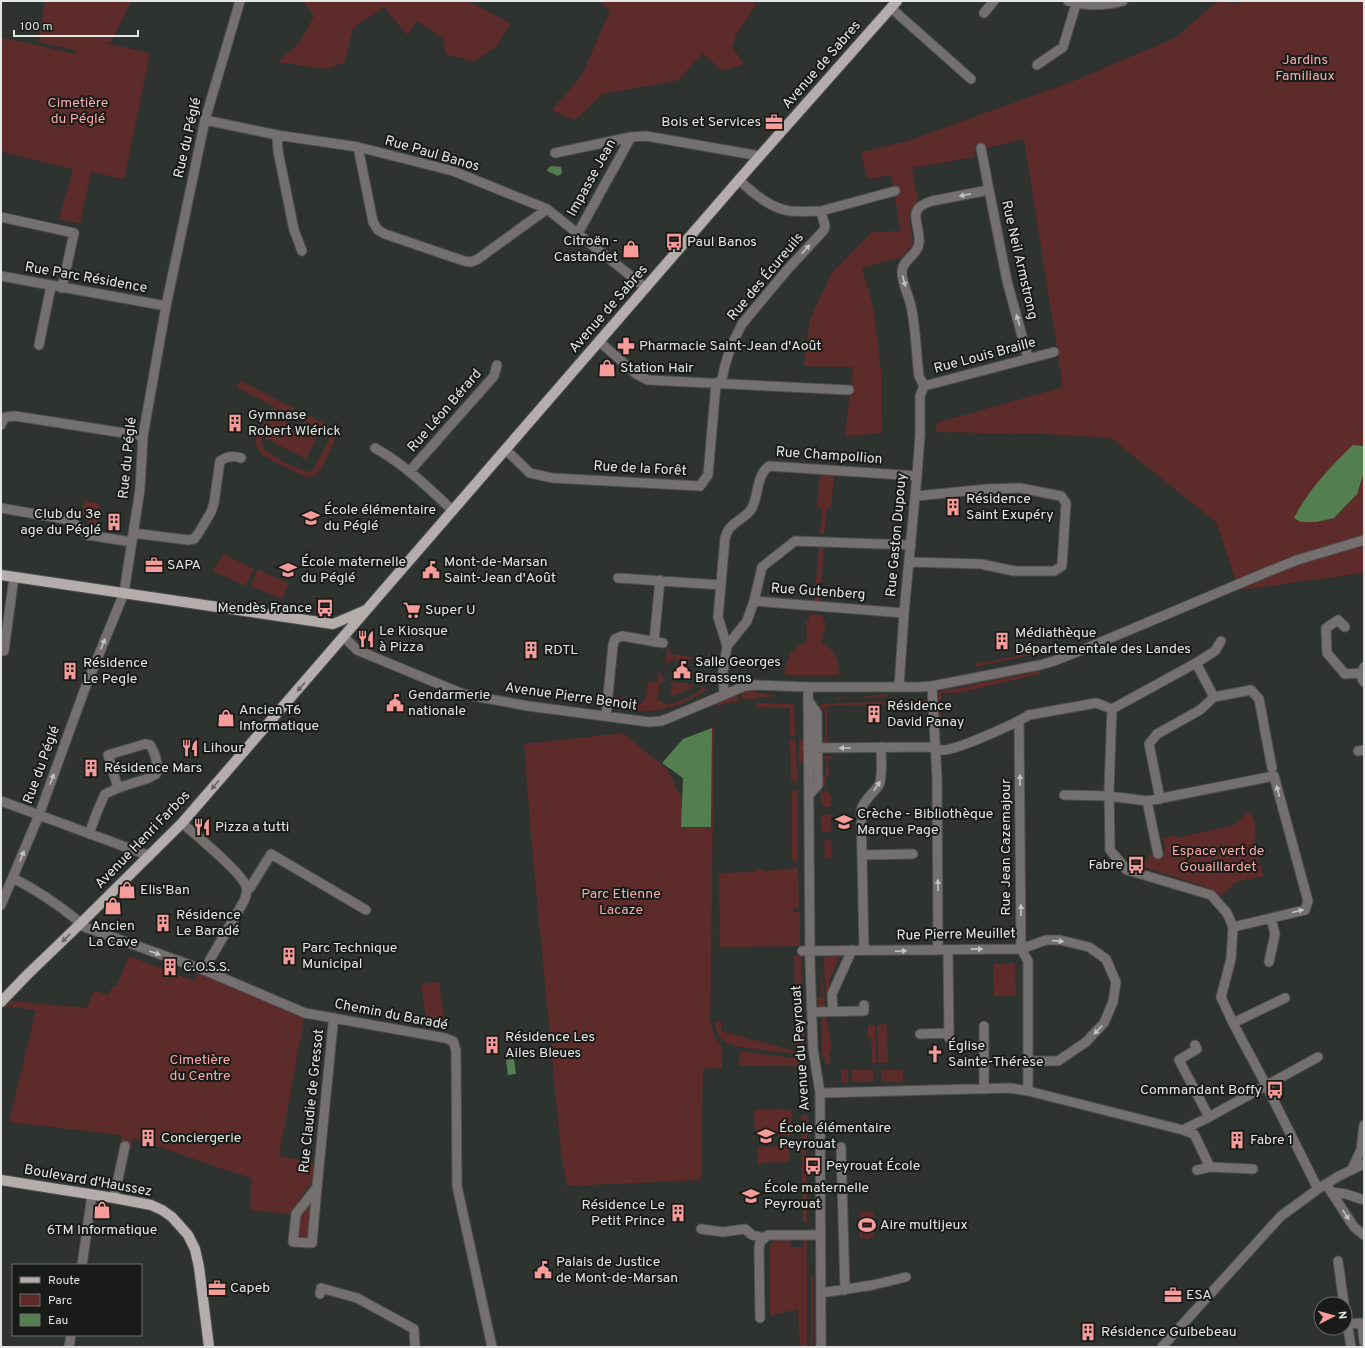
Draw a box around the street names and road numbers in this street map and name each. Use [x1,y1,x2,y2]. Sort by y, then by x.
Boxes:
street label: Avenue de Sabres [779,17,865,113]
street label: Rue du Péglé [170,96,206,180]
street label: Rue Paul Banos [383,132,481,176]
street label: Impasse Jean [564,136,620,220]
street label: Rue Neil Armstrong [997,199,1041,321]
street label: Rue des Écureuils [723,229,808,325]
street label: Rue Parc Résidence [23,259,149,297]
street label: Avenue de Sabres [566,261,652,357]
street label: Rue Louis Braille [932,334,1038,378]
street label: Rue Léon Bérard [404,366,486,456]
street label: Rue du Péglé [115,416,141,500]
street label: Rue Champollion [775,444,883,468]
street label: Rue de la Forêt [593,458,687,480]
street label: Rue Gaston Dupouy [883,472,911,598]
street label: Rue Gutenberg [770,580,866,604]
street label: Avenue Pierre Benoit [504,679,638,715]
street label: Rue du Péglé [20,723,64,807]
street label: Rue Jean Cazemajour [998,778,1015,916]
street label: Avenue Henri Farbos [92,787,194,893]
street label: Rue Pierre Meuillet [896,925,1016,945]
street label: Avenue du Peyrouat [788,984,814,1112]
street label: Chemin du Baradé [333,996,449,1034]
street label: Rue Claudie de Gressot [296,1028,328,1174]
street label: Boulevard d'Haussez [23,1161,153,1201]

